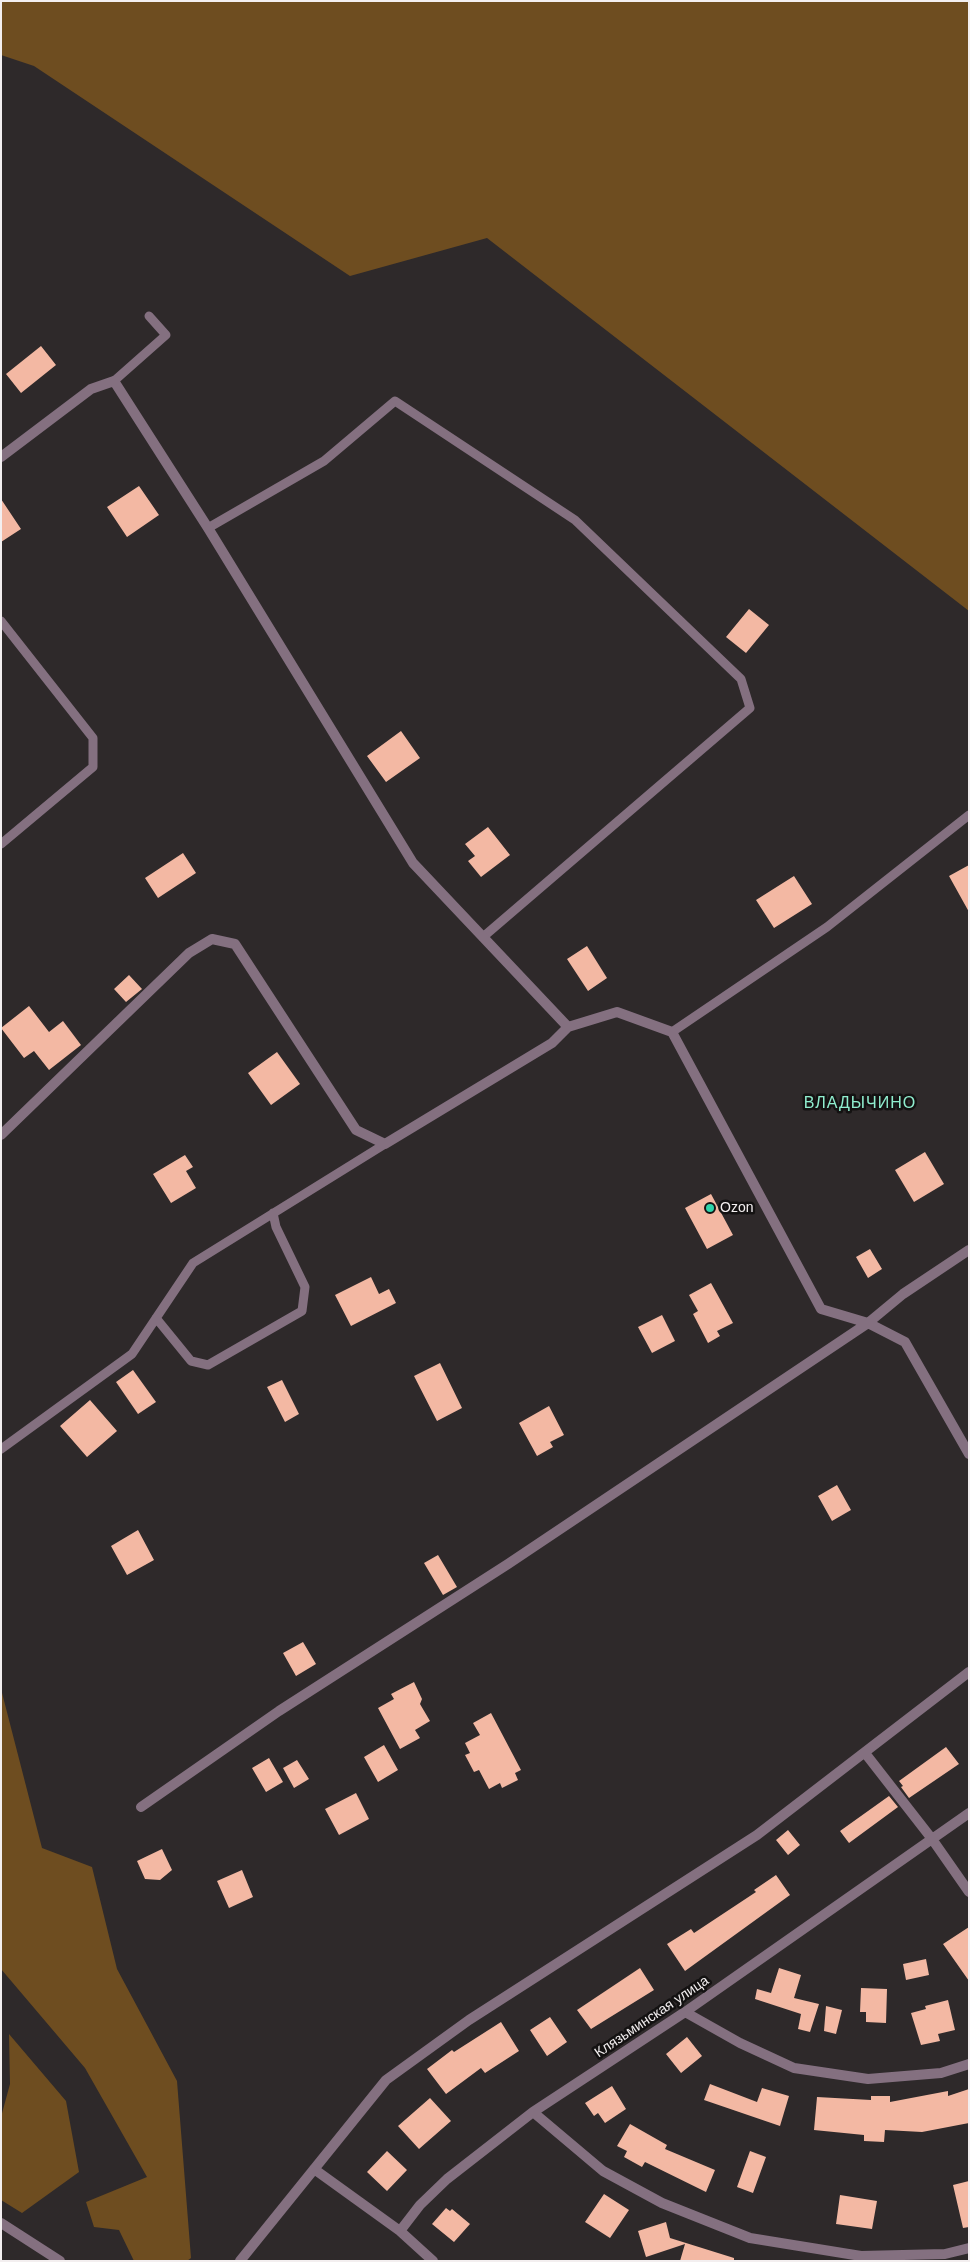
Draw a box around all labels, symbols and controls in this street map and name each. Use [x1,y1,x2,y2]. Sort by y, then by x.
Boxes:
district label: ВЛАДЫЧИНО [803,1094,917,1114]
place label: Ozon [720,1200,753,1216]
marker: Ozon [704,1202,716,1214]
street label: Клязьминская улица [592,1973,712,2061]

